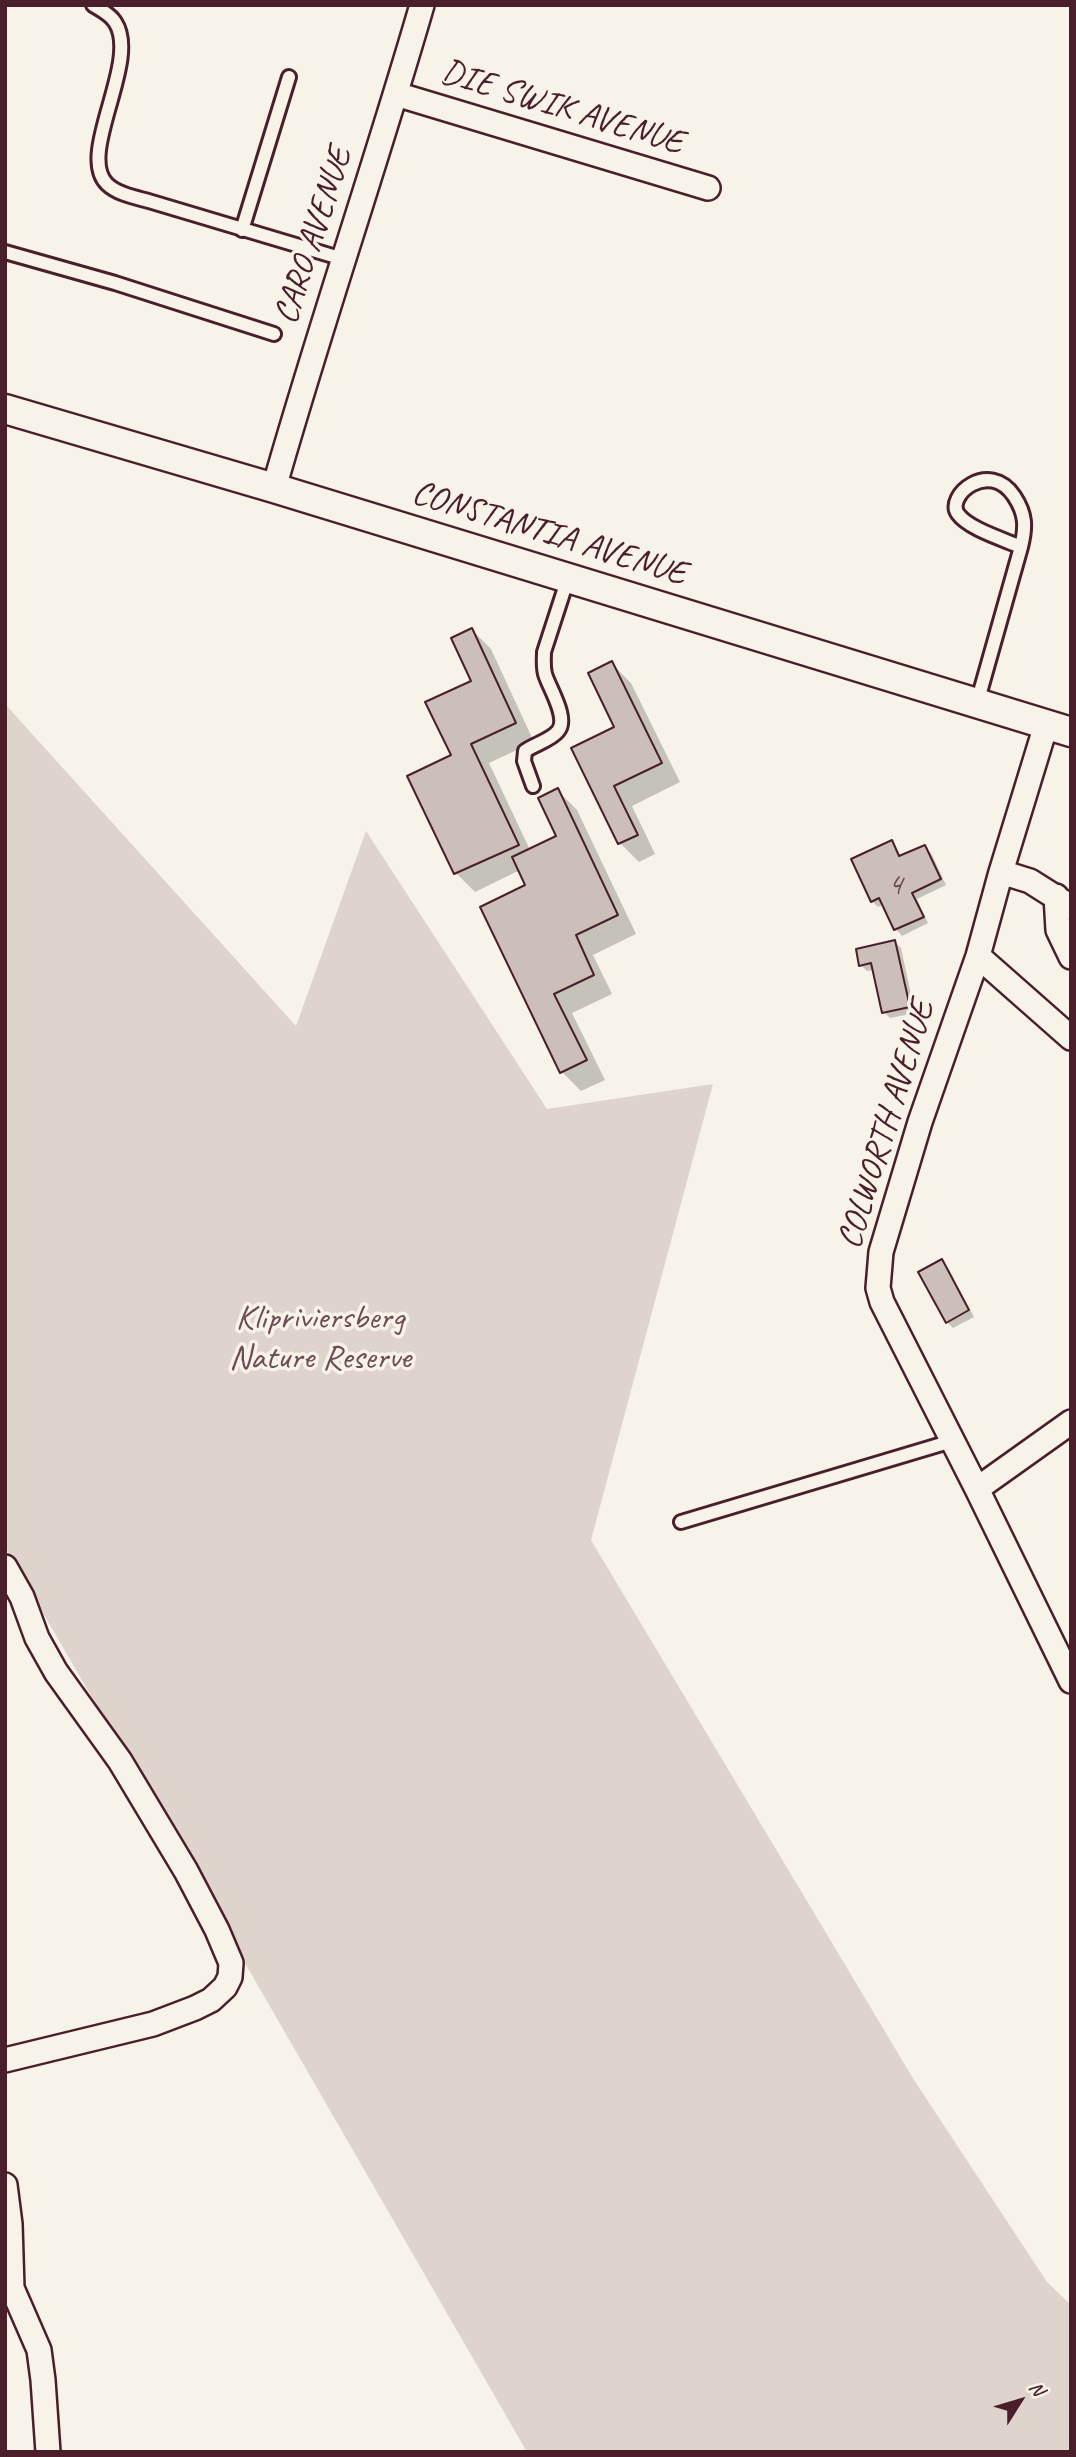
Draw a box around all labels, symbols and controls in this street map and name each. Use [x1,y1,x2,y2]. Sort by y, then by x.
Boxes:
street label: DIE SWIK AVENUE [436,51,688,165]
street label: CARO AVENUE [266,143,362,329]
street label: CONSTANTIA AVENUE [407,472,691,596]
house number: 4 [888,867,902,905]
street label: COLWORTH AVENUE [829,996,945,1254]
park label: Klipriviersberg Nature Reserve [229,1298,411,1380]
north arrow [985,2366,1055,2436]
text: N [1024,2376,1050,2400]

